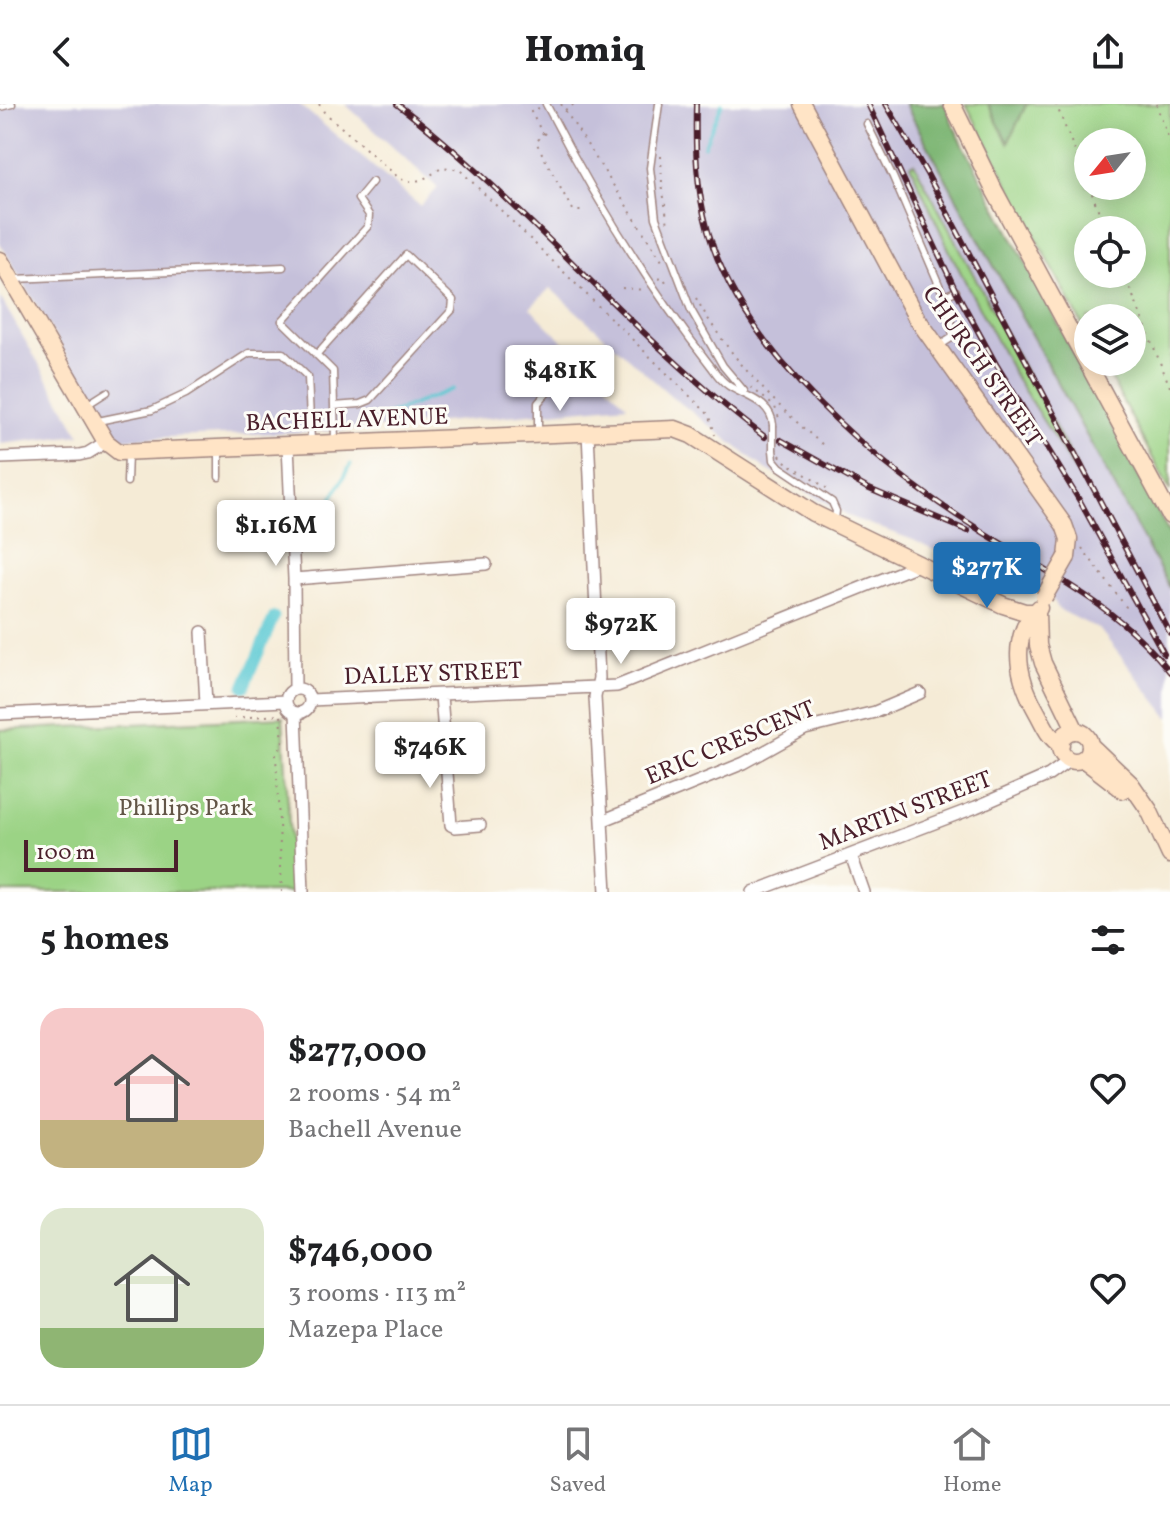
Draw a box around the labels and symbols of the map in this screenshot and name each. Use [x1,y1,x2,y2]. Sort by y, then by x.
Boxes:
north arrow [1074,128,1146,200]
street label: CHURCH STREET [913,280,1050,454]
pin: $481K [504,345,616,413]
street label: BACHELL AVENUE [245,400,449,442]
pin: $1.16M [211,500,341,568]
pin: $277K [931,542,1043,610]
pin: $972K [565,598,677,666]
street label: DALLEY STREET [343,655,523,695]
street label: ERIC CRESCENT [641,693,821,795]
pin: $746K [374,722,486,790]
street label: MARTIN STREET [814,763,997,861]
park label: Phillips Park [119,792,253,826]
scale bar [24,836,178,872]

